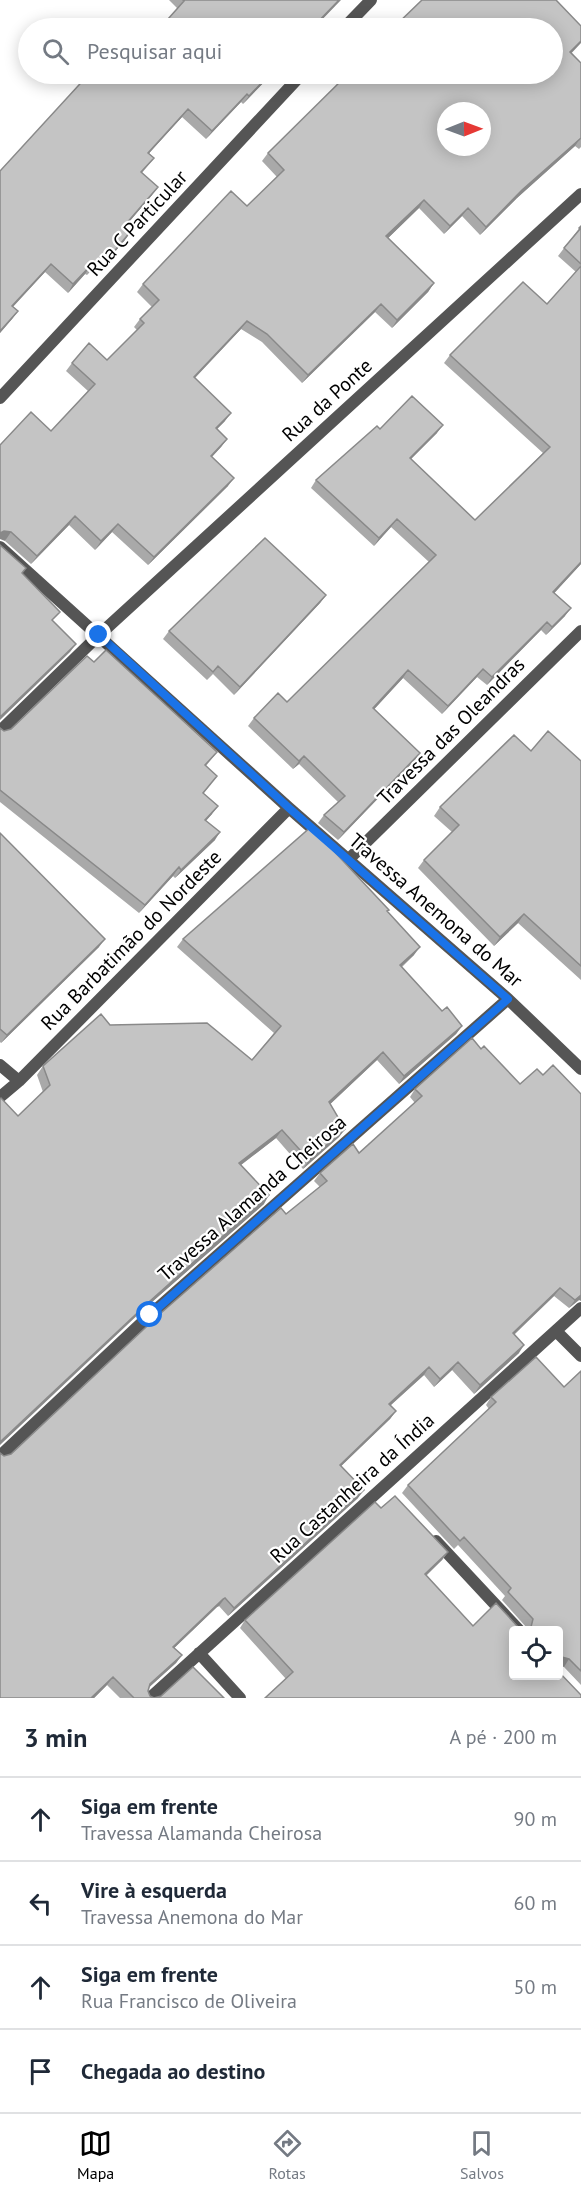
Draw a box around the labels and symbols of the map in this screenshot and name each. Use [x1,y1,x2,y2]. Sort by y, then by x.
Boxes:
north arrow [437,102,491,156]
street label: Rua C Particular [81,164,193,282]
street label: Rua da Ponte [276,353,378,447]
route end [85,621,111,647]
street label: Travessa das Oleandras [372,652,530,810]
street label: Travessa Anemona do Mar [344,827,528,993]
street label: Rua Barbatimão do Nordeste [35,844,227,1036]
street label: Travessa Alamanda Cheirosa [152,1109,352,1287]
route start [136,1301,162,1327]
street label: Rua Castanheira da Índia [264,1407,440,1569]

